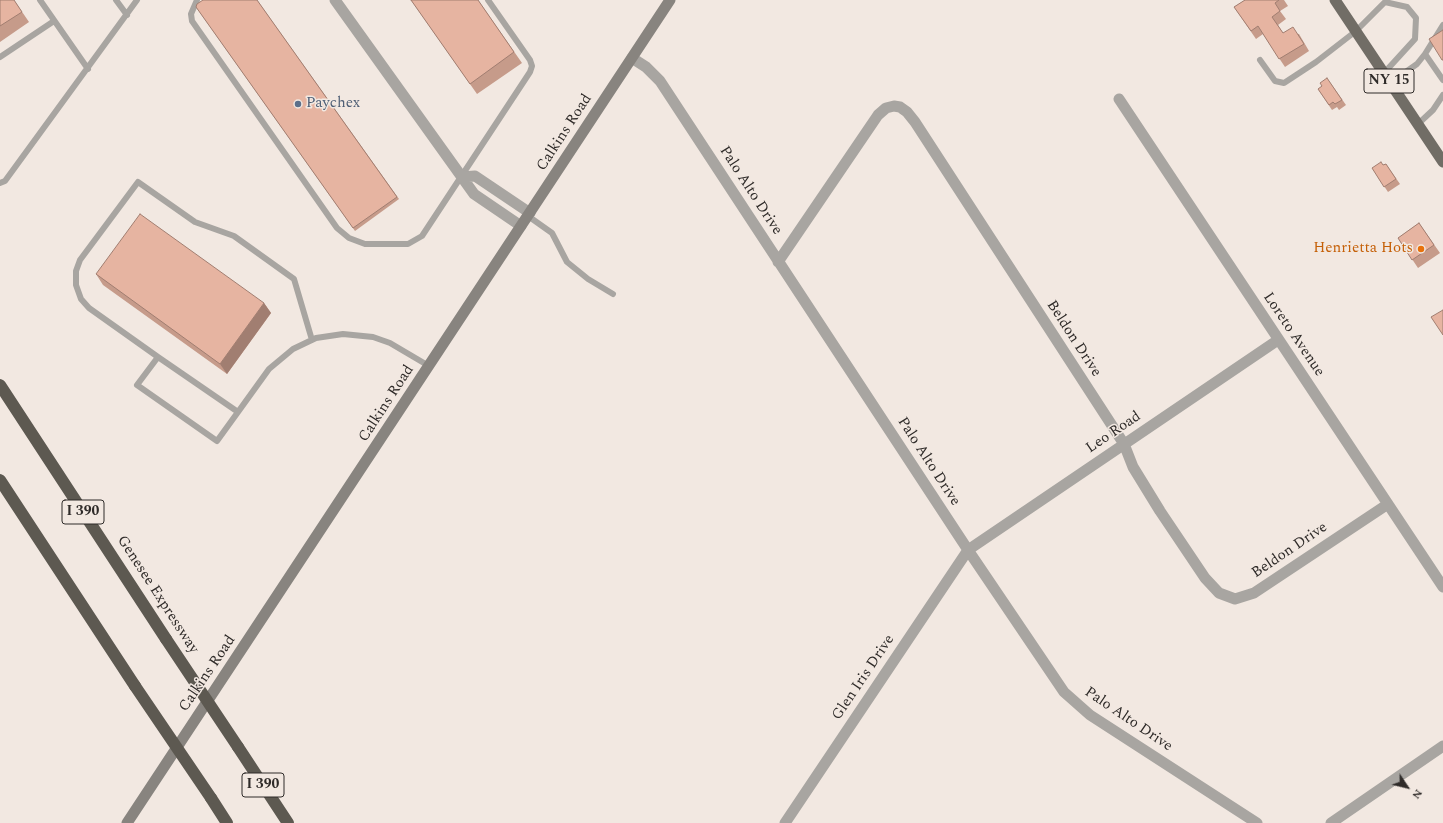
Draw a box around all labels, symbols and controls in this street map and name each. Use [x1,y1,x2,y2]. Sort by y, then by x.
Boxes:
road number: NY 15 [1364,69,1414,93]
street label: Calkins Road [533,91,597,175]
place label: Paychex [306,95,360,113]
marker: Paychex [293,99,303,109]
street label: Palo Alto Drive [715,143,785,239]
place label: Henrietta Hots [1313,240,1413,258]
marker: Henrietta Hots [1416,244,1426,254]
street label: Loreto Avenue [1258,290,1328,380]
street label: Beldon Drive [1042,297,1104,381]
street label: Calkins Road [355,362,419,446]
street label: Leo Road [1083,408,1145,458]
street label: Palo Alto Drive [893,414,963,510]
road number: I 390 [62,500,104,524]
street label: Beldon Drive [1249,519,1331,583]
street label: Genesee Expressway [112,533,202,657]
street label: Calkins Road [176,632,240,716]
street label: Glen Iris Drive [829,632,899,724]
street label: Palo Alto Drive [1081,684,1175,756]
north arrow [1387,767,1427,807]
road number: I 390 [242,773,284,797]
text: N [1408,786,1427,803]

